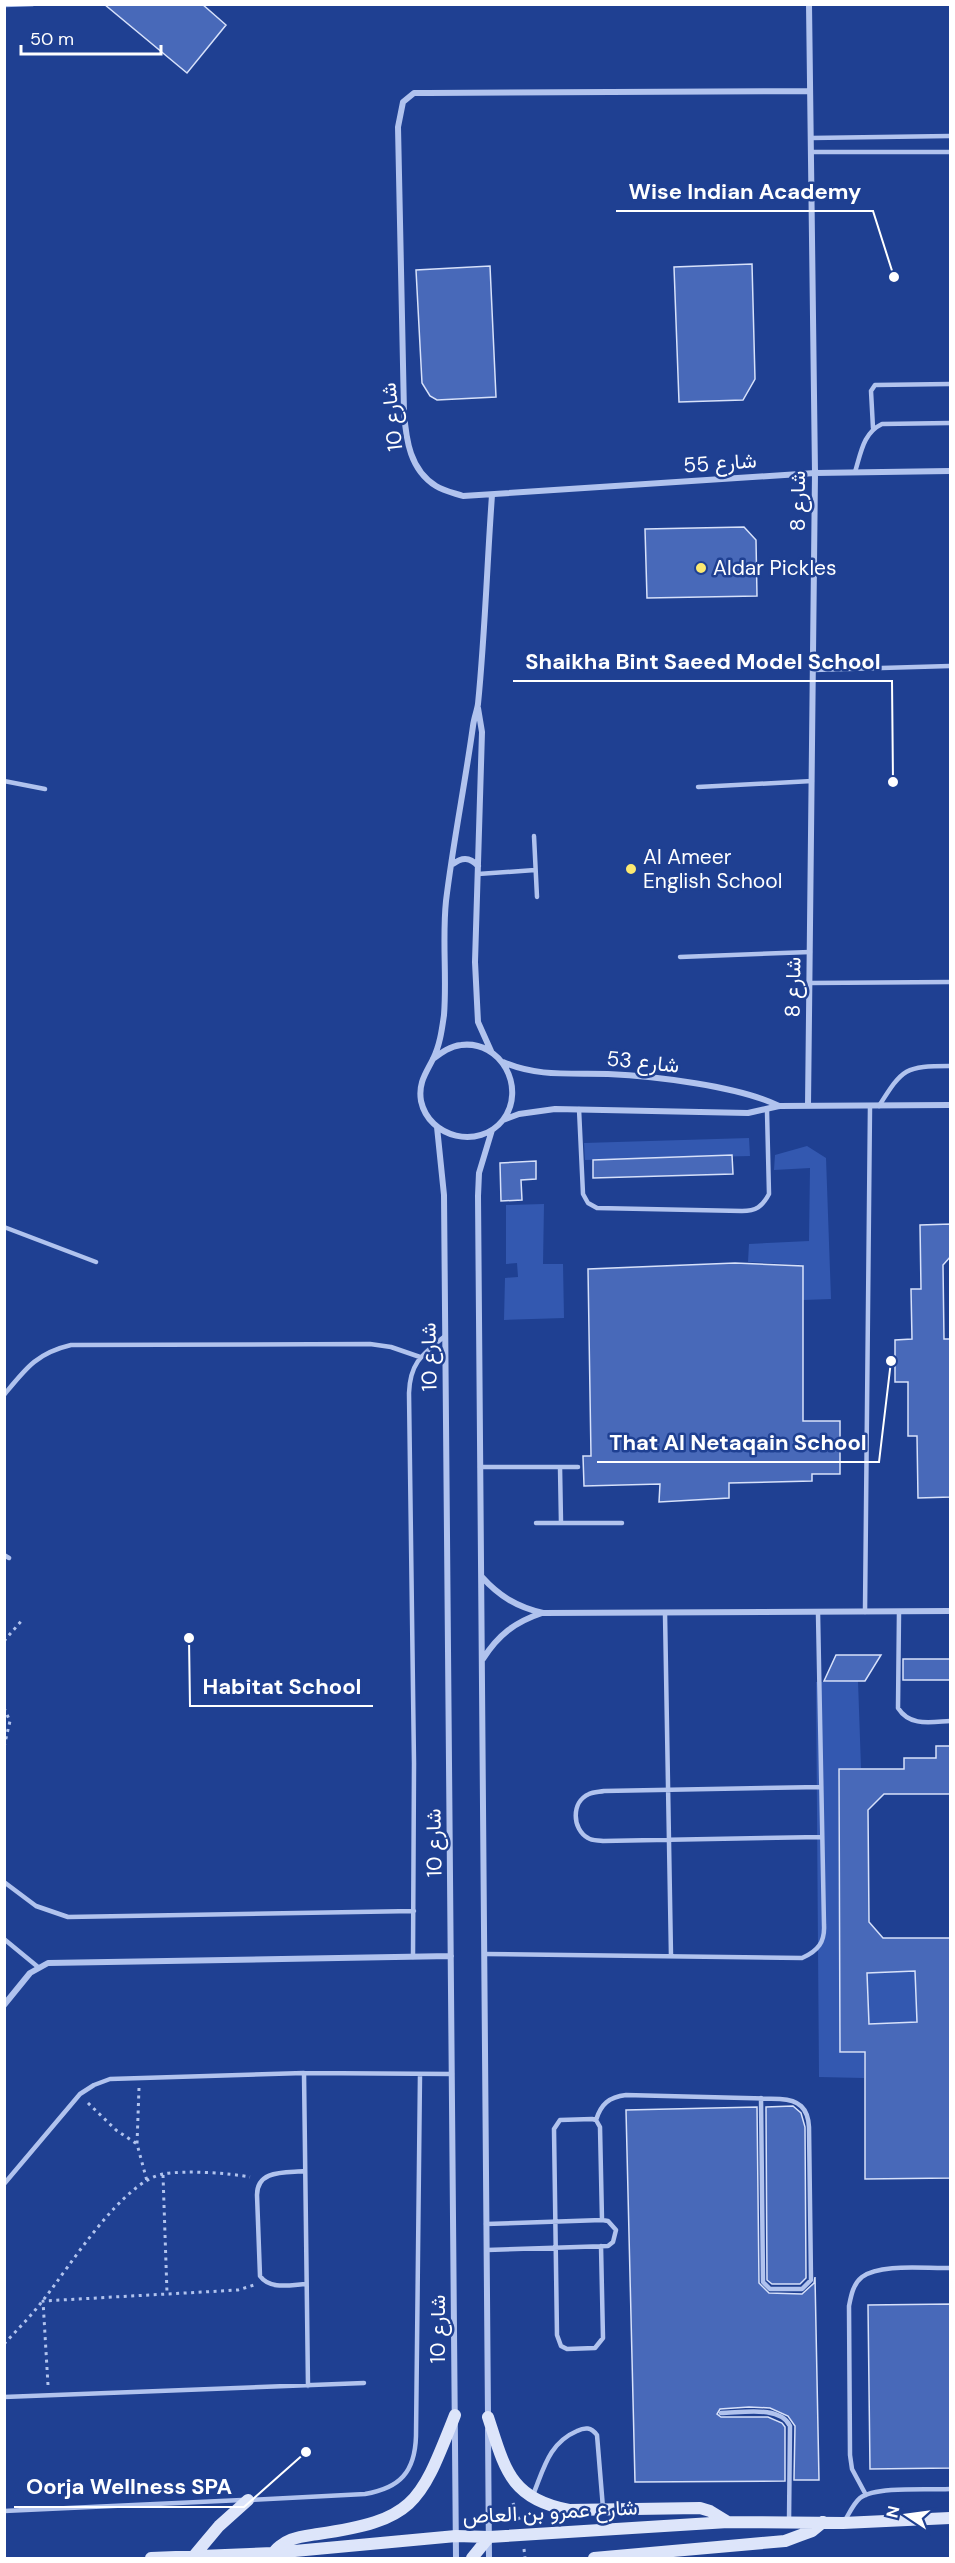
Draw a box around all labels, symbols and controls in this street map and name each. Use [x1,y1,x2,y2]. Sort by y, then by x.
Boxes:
scale bar [21,18,160,56]
text: 50 m [30,27,74,51]
callout: Wise Indian Academy [616,171,873,211]
text: Wise Indian Academy [629,177,861,206]
street label: شارع 10 [374,381,410,453]
street label: شارع 55 [682,446,758,480]
street label: شارع 8 [784,471,812,531]
place label: Aldar Pickles [713,554,837,582]
marker: Aldar Pickles [694,561,708,575]
callout: Shaikha Bint Saeed Model School [513,641,892,681]
text: Shaikha Bint Saeed Model School [525,647,881,676]
place label: Al Ameer English School [643,843,782,895]
marker: Al Ameer English School [624,862,638,876]
street label: شارع 8 [778,956,808,1018]
street label: شارع 53 [605,1044,681,1080]
street label: شارع 10 [414,1322,444,1392]
callout: That Al Netaqain School [597,1422,879,1462]
text: That Al Netaqain School [609,1428,867,1457]
callout: Habitat School [190,1666,373,1706]
text: Habitat School [203,1672,361,1701]
street label: شارع 10 [419,1808,449,1878]
street label: شارع 10 [424,2295,452,2363]
callout: Oorja Wellness SPA [14,2467,244,2507]
text: Oorja Wellness SPA [26,2472,232,2501]
north arrow [877,2485,937,2545]
street label: شارع عمرو بن العاص [462,2493,638,2531]
text: N [881,2504,904,2520]

